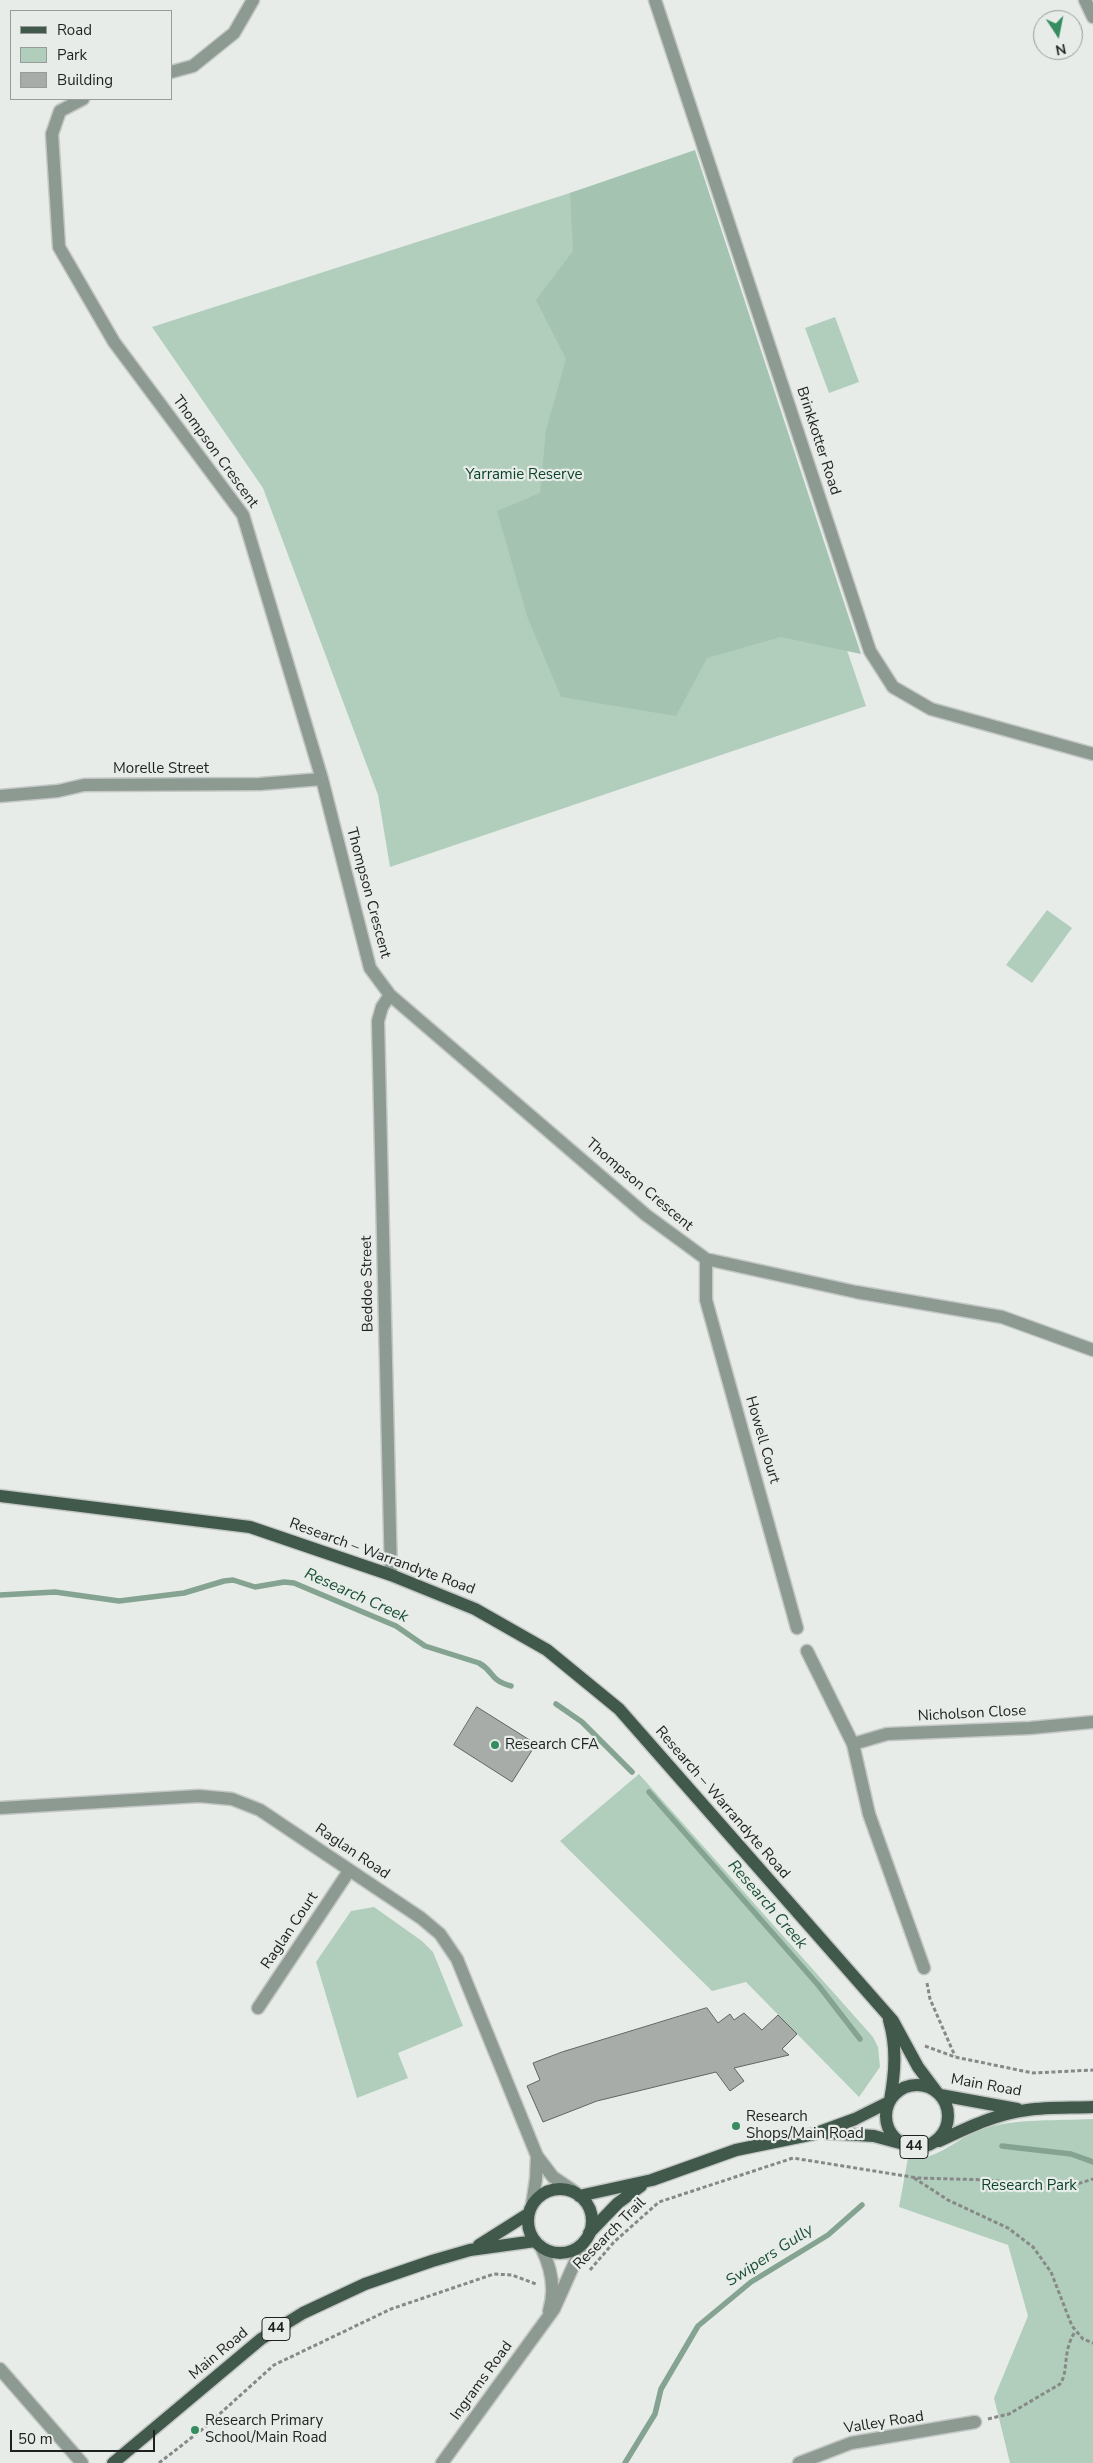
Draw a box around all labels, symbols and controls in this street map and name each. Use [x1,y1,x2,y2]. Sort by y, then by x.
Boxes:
legend [10,10,172,100]
north arrow [1033,10,1083,60]
text: Road [57,20,92,40]
text: N [1054,39,1068,60]
text: Park [57,45,87,65]
text: Building [57,70,113,90]
street label: Brinkkotter Road [792,385,844,497]
street label: Thompson Crescent [168,392,262,512]
park label: Yarramie Reserve [466,466,582,484]
street label: Morelle Street [113,760,209,778]
street label: Thompson Crescent [342,826,394,960]
street label: Thompson Crescent [582,1135,696,1235]
street label: Beddoe Street [358,1235,378,1333]
street label: Howell Court [741,1394,783,1486]
street label: Research – Warrandyte Road [287,1515,477,1599]
water label: Research Creek [301,1565,411,1627]
street label: Nicholson Close [917,1702,1027,1726]
street label: Research – Warrandyte Road [651,1723,793,1883]
place label: Research CFA [505,1736,599,1754]
marker: Research CFA [489,1739,501,1751]
street label: Raglan Road [311,1820,393,1884]
water label: Research Creek [723,1857,811,1953]
street label: Raglan Court [258,1889,322,1973]
street label: Main Road [949,2071,1023,2101]
place label: Research Shops/Main Road [746,2108,864,2143]
marker: Research Shops/Main Road [730,2120,742,2132]
road number: 44 [900,2136,928,2158]
park label: Research Park [981,2177,1077,2195]
street label: Research Trail [570,2194,650,2274]
water label: Swipers Gully [723,2221,817,2291]
road number: 44 [262,2318,290,2340]
street label: Main Road [186,2324,252,2384]
street label: Ingrams Road [447,2338,517,2424]
street label: Valley Road [843,2408,925,2438]
place label: Research Primary School/Main Road [205,2412,327,2447]
scale bar [12,2420,158,2452]
marker: Research Primary School/Main Road [189,2424,201,2436]
text: 50 m [18,2429,53,2449]

